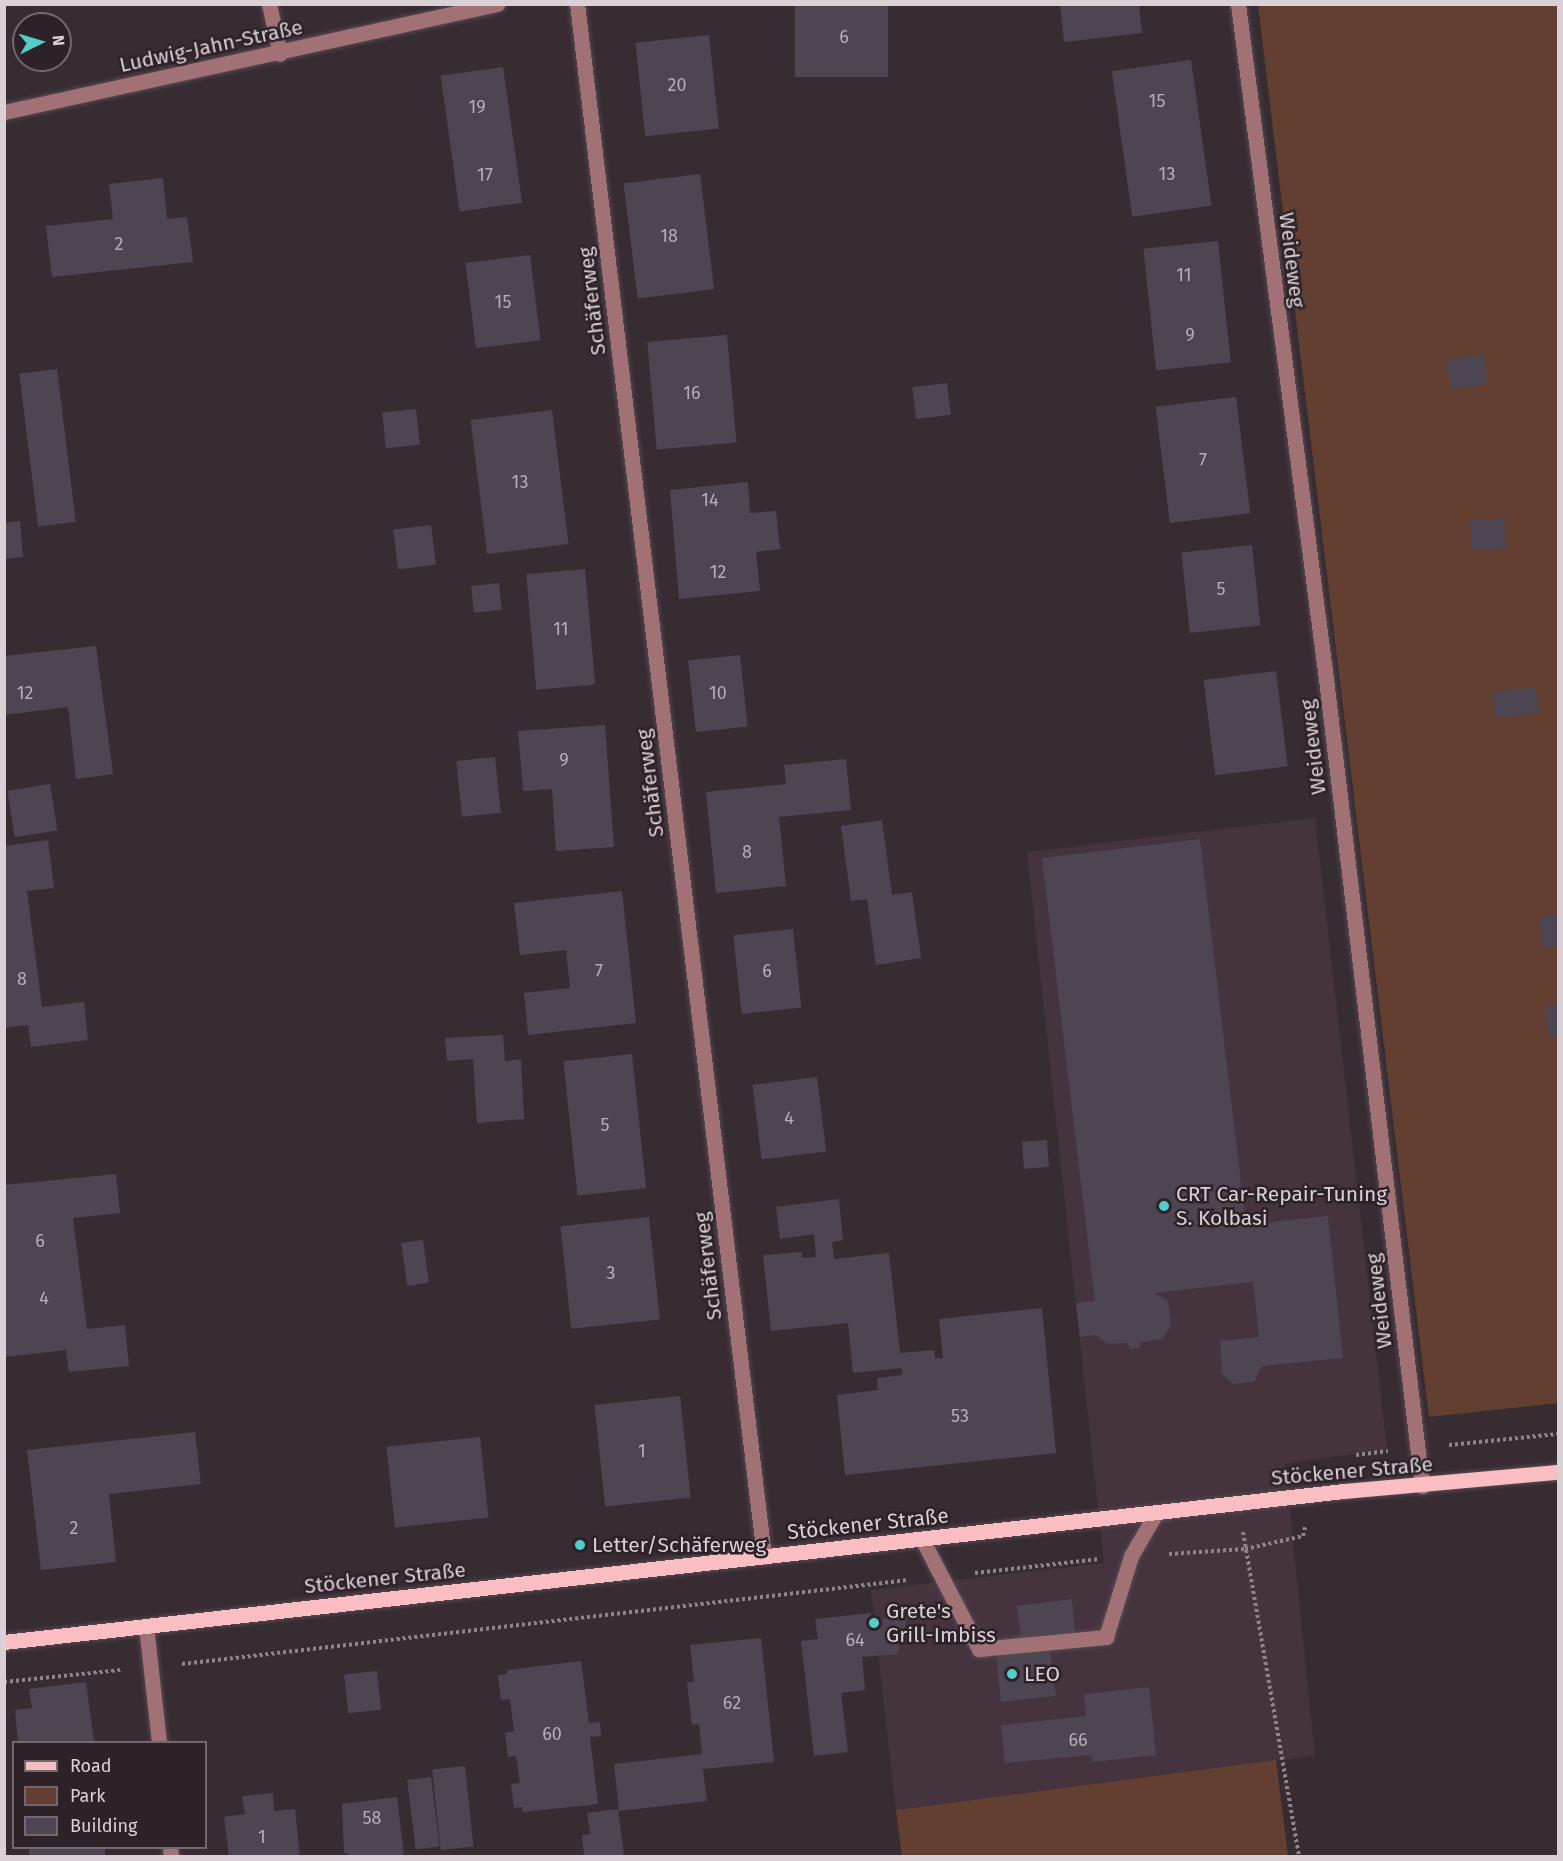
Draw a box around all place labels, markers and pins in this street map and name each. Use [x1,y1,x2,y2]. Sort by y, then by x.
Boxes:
place label: CRT Car-Repair-Tuning S. Kolbasi [1176,1181,1387,1231]
marker: CRT Car-Repair-Tuning S. Kolbasi [1157,1199,1171,1213]
place label: Letter/Schäferweg [592,1532,766,1558]
marker: Letter/Schäferweg [573,1538,587,1552]
place label: Grete's Grill-Imbiss [886,1598,996,1648]
marker: Grete's Grill-Imbiss [867,1616,881,1630]
place label: LEO [1024,1661,1060,1687]
marker: LEO [1005,1667,1019,1681]

